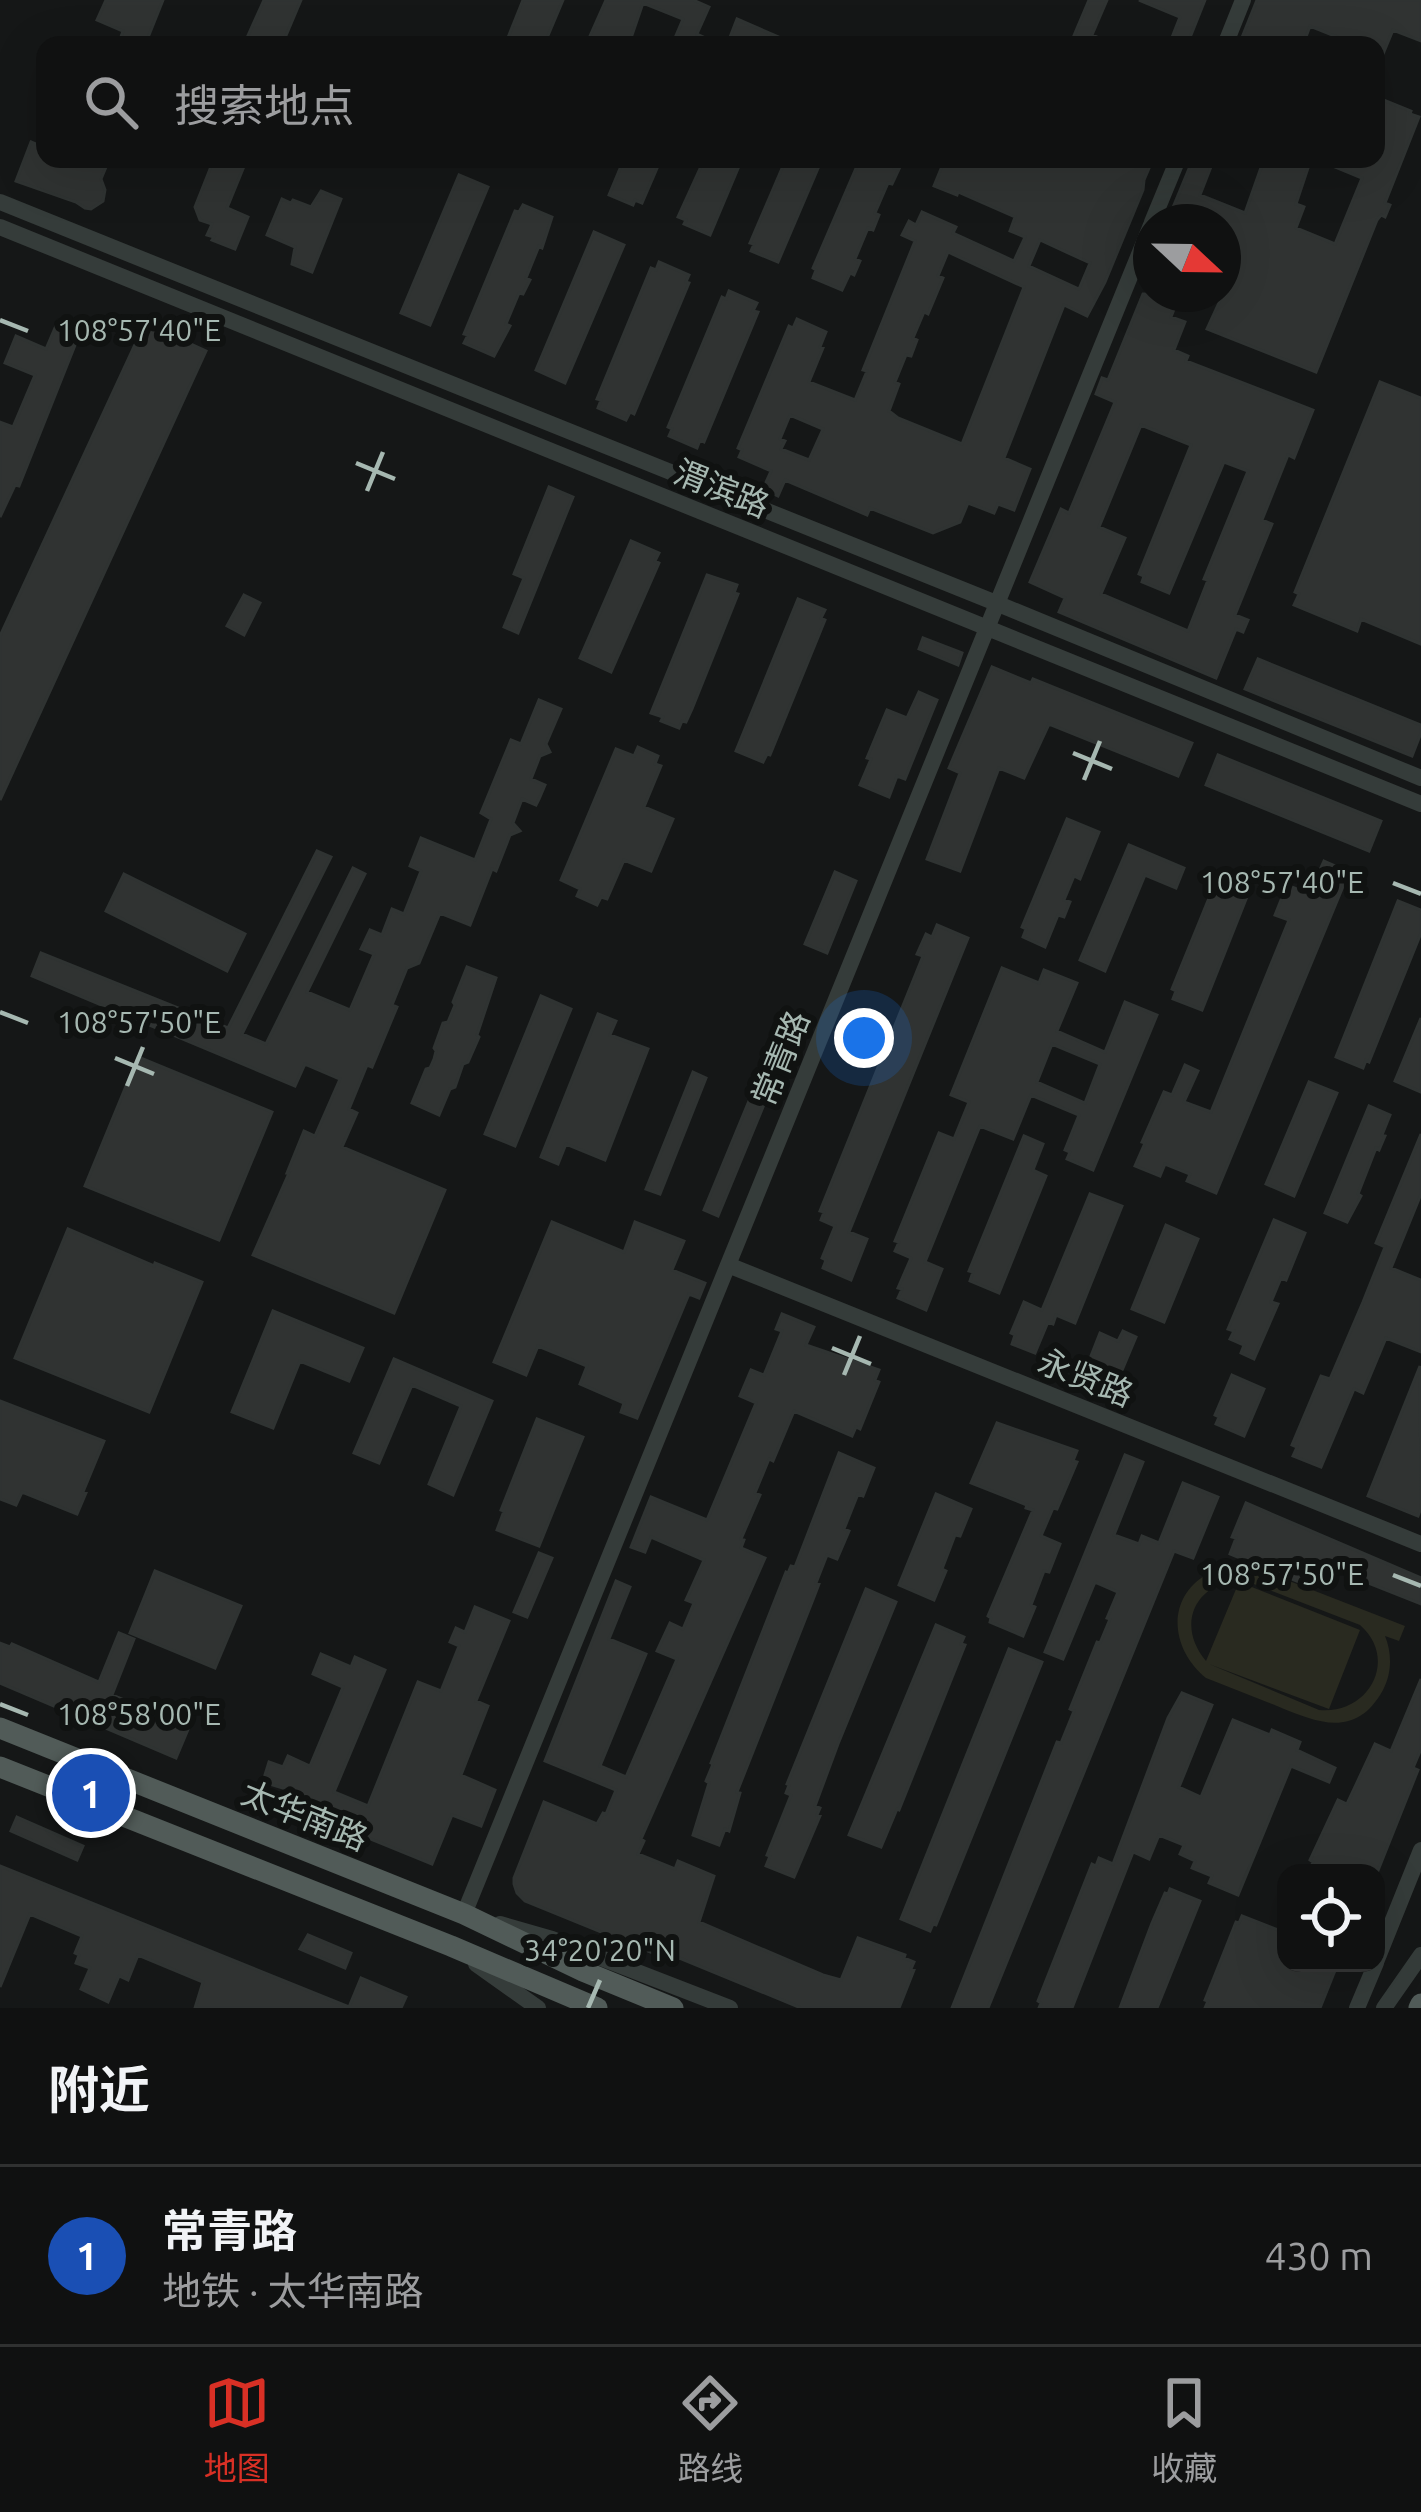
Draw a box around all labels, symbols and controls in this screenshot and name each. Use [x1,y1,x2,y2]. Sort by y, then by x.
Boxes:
search box [36,36,1385,168]
icon: search [78,69,144,135]
text: 搜索地点 [174,80,354,131]
north arrow [1133,204,1241,312]
text: 108°57'40"E [57,313,221,347]
street label: 渭滨路 [669,452,775,524]
text: 108°57'40"E [1200,865,1364,899]
text: 108°57'50"E [57,1005,221,1039]
street label: 常青路 [744,1005,816,1111]
your location [834,1008,894,1068]
street label: 永贤路 [1033,1341,1139,1413]
text: 108°57'50"E [1200,1557,1364,1591]
text: 108°58'00"E [57,1697,221,1731]
pin: 1 [52,1748,130,1838]
street label: 太华南路 [237,1773,373,1857]
map controls [1277,1864,1385,1972]
button: locate [1277,1864,1385,1972]
text: 34°20'20"N [524,1933,676,1967]
text: 附近 [48,2060,150,2118]
text: 常青路 [162,2205,297,2256]
text: 1 [76,2234,98,2277]
text: 430 m [1264,2234,1373,2277]
text: 地铁 · 太华南路 [162,2269,423,2312]
tab: 地图 [204,2370,270,2490]
tab: 路线 [677,2370,743,2490]
tab: 收藏 [1151,2370,1217,2490]

